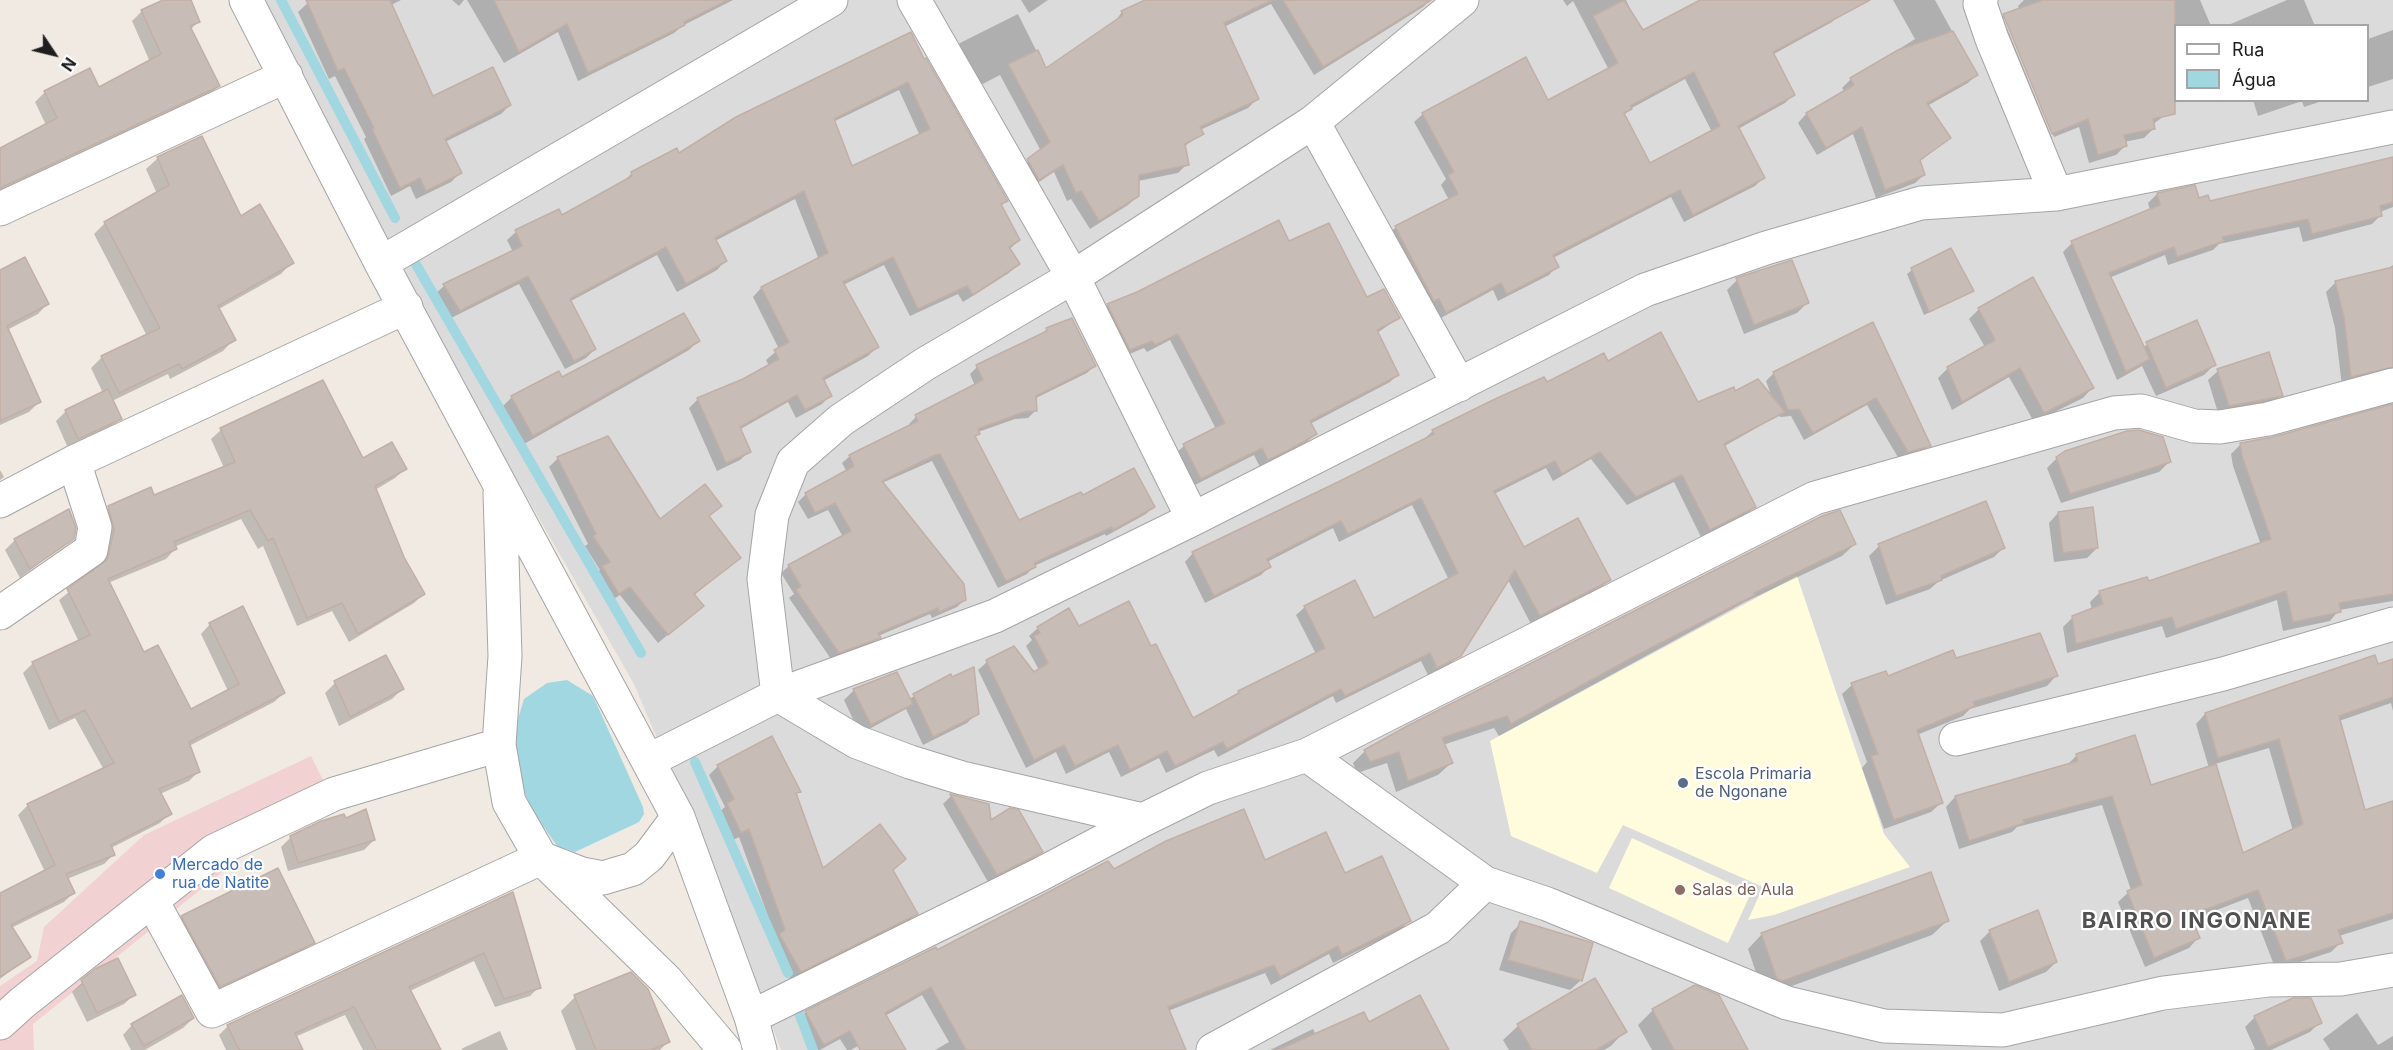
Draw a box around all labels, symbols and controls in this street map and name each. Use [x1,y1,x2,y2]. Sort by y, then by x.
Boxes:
north arrow [24,24,84,84]
legend [2174,24,2369,102]
text: Rua [2232,39,2264,60]
text: N [57,54,80,75]
text: Água [2232,69,2276,90]
place label: Escola Primaria de Ngonane [1695,764,1812,802]
marker: Escola Primaria de Ngonane [1676,776,1690,790]
place label: Mercado de rua de Natite [172,855,269,893]
marker: Mercado de rua de Natite [153,867,167,881]
place label: Salas de Aula [1692,880,1794,900]
marker: Salas de Aula [1673,883,1687,897]
district label: BAIRRO INGONANE [2082,908,2312,934]

